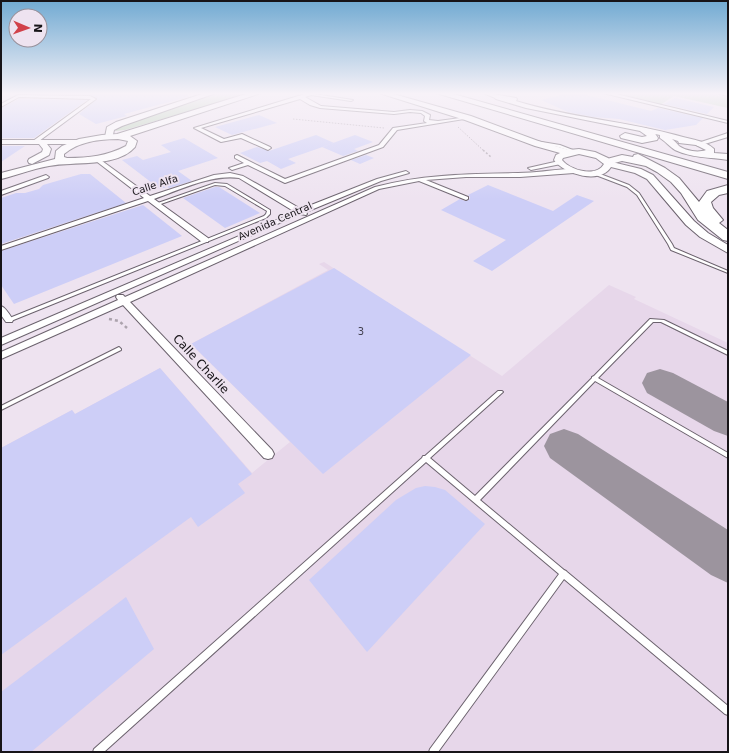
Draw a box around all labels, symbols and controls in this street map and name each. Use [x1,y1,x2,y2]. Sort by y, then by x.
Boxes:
north arrow [8,8,48,48]
text: N [31,23,44,33]
street label: Calle Alfa [131,172,179,198]
street label: Avenida Central [236,200,314,242]
house number: 3 [358,326,364,337]
street label: Calle Charlie [170,331,232,397]

